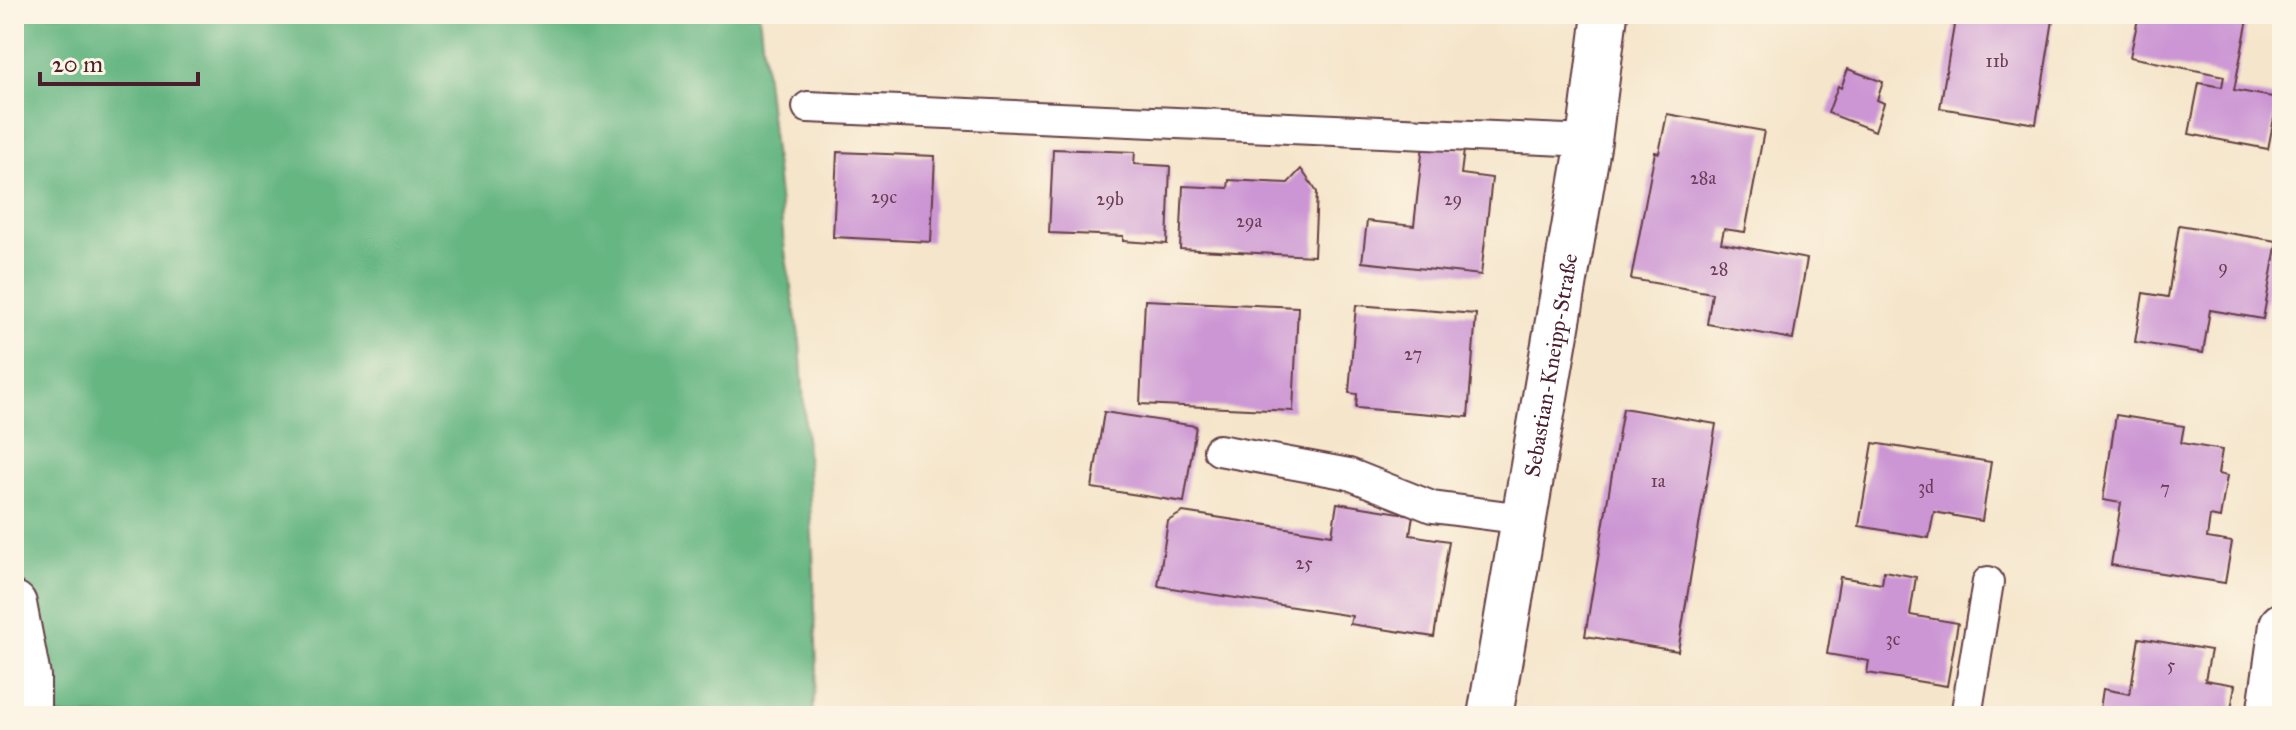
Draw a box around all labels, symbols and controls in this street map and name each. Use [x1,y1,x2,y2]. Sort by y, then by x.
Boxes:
scale bar [40,36,198,86]
text: 20 m [52,49,103,79]
house number: 11b [1986,50,2009,72]
house number: 28a [1690,167,1716,189]
house number: 29c [871,186,897,208]
house number: 29b [1096,188,1124,210]
house number: 29 [1444,188,1462,210]
house number: 29a [1236,210,1262,232]
street label: Sebastian-Kneipp-Straße [1518,251,1583,479]
house number: 9 [2218,256,2228,278]
house number: 28 [1710,258,1728,280]
house number: 27 [1404,343,1422,365]
house number: 1a [1651,470,1666,492]
house number: 3d [1918,476,1934,498]
house number: 7 [2160,477,2170,499]
house number: 25 [1295,552,1313,574]
house number: 3c [1886,628,1901,650]
house number: 5 [2167,654,2176,676]

